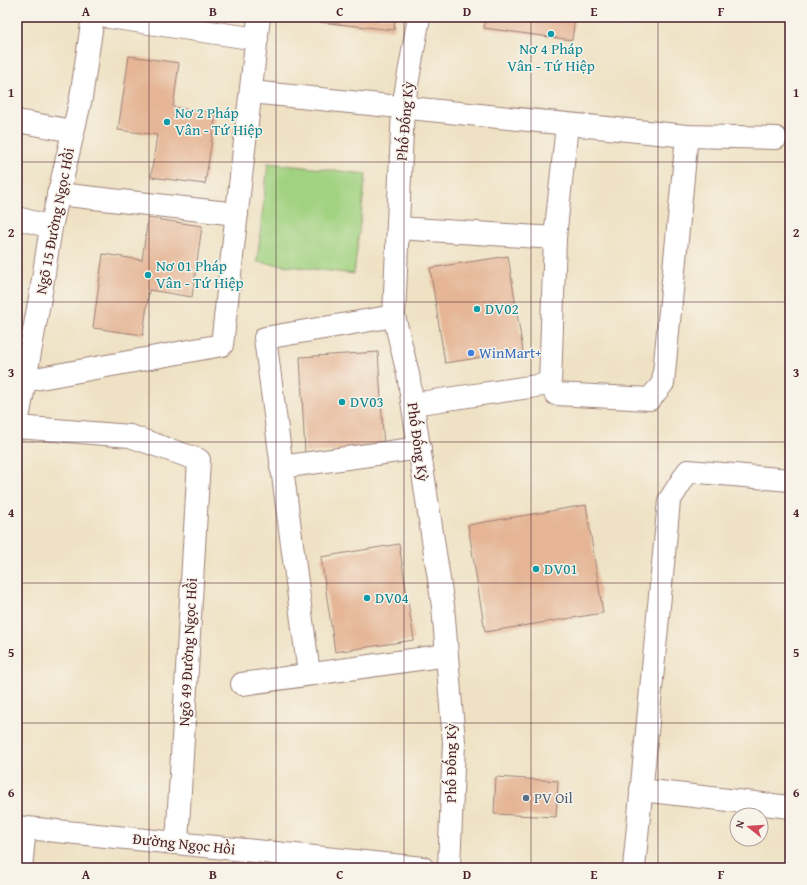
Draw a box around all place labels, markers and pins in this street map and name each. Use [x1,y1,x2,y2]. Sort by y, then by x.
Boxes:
marker: Nơ 4 Pháp Vân - Tứ Hiệp [546,29,556,39]
place label: Nơ 4 Pháp Vân - Tứ Hiệp [507,38,595,76]
place label: Nơ 2 Pháp Vân - Tứ Hiệp [175,102,263,140]
marker: Nơ 2 Pháp Vân - Tứ Hiệp [162,117,172,127]
place label: Nơ 01 Pháp Vân - Tứ Hiệp [156,255,244,293]
marker: Nơ 01 Pháp Vân - Tứ Hiệp [143,270,153,280]
place label: DV02 [485,298,519,319]
marker: DV02 [472,304,482,314]
place label: WinMart+ [479,342,541,363]
marker: WinMart+ [466,348,476,358]
place label: DV03 [350,391,384,412]
marker: DV03 [337,397,347,407]
place label: DV01 [544,558,578,579]
marker: DV01 [531,564,541,574]
place label: DV04 [375,587,409,608]
marker: DV04 [362,593,372,603]
place label: PV Oil [534,787,573,808]
marker: PV Oil [521,793,531,803]

